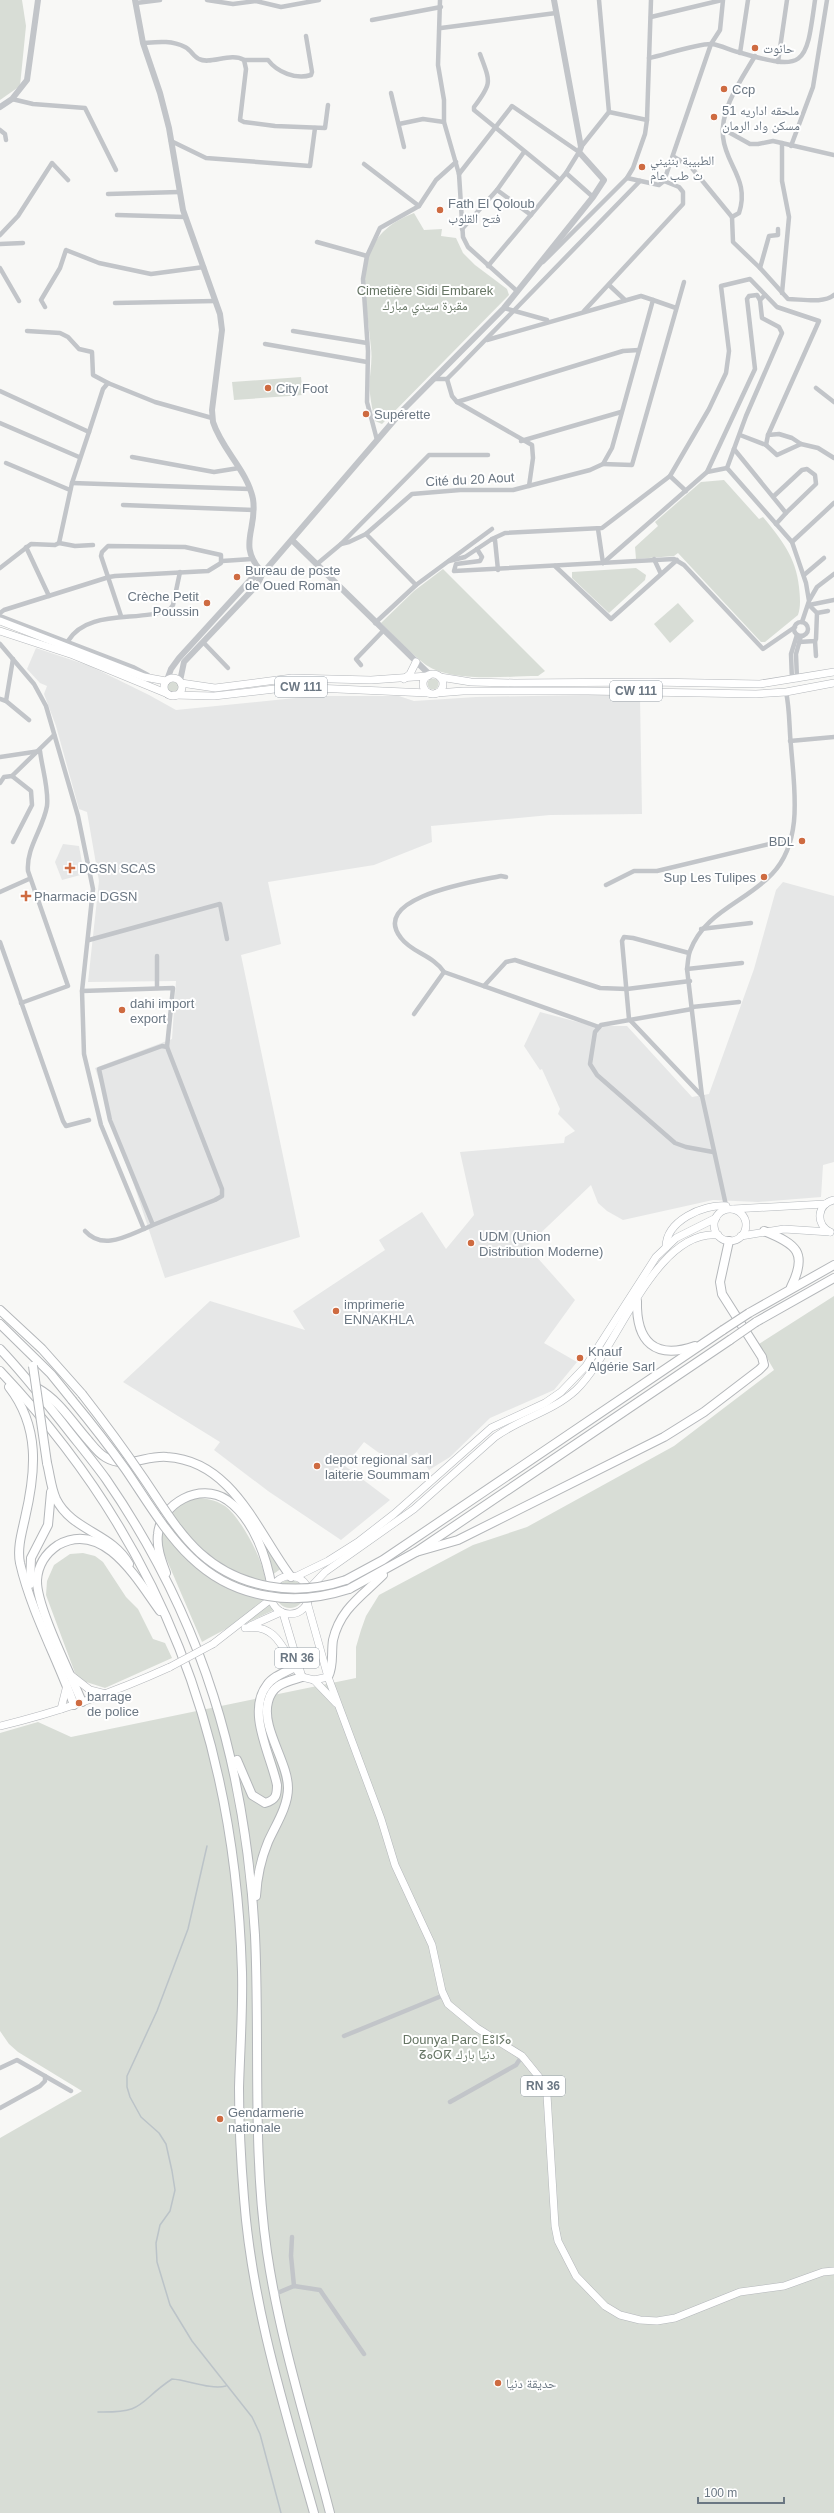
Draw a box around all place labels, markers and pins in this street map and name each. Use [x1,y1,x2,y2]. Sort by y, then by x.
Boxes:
place label: حانوت [763,41,794,57]
marker: حانوت [750,43,760,53]
place label: Ccp [732,82,755,97]
marker: Ccp [719,84,729,94]
place label: ملحقه اداريه 51 مسكن واد الرمان [722,103,800,134]
marker: ملحقه اداريه 51 مسكن واد الرمان [709,112,719,122]
place label: الطبيبة بننيني ث طب عام [650,153,714,184]
marker: الطبيبة بننيني ث طب عام [637,162,647,172]
place label: Fath El Qoloub فتح القلوب [448,196,535,228]
marker: Fath El Qoloub فتح القلوب [435,205,445,215]
place label: City Foot [276,381,328,396]
marker: City Foot [263,383,273,393]
place label: Supérette [374,407,430,422]
marker: Supérette [361,409,371,419]
place label: Bureau de poste de Oued Roman [245,563,340,593]
marker: Bureau de poste de Oued Roman [232,572,242,582]
place label: Crèche Petit Poussin [127,589,199,619]
marker: Crèche Petit Poussin [202,598,212,608]
place label: BDL [769,834,794,849]
marker: BDL [797,836,807,846]
place label: DGSN SCAS [79,861,156,876]
marker: DGSN SCAS [64,862,76,874]
place label: Sup Les Tulipes [663,870,756,885]
marker: Sup Les Tulipes [759,872,769,882]
place label: Pharmacie DGSN [34,889,137,904]
marker: Pharmacie DGSN [21,891,31,901]
place label: dahi import export [130,996,195,1026]
marker: dahi import export [117,1005,127,1015]
place label: UDM (Union Distribution Moderne) [479,1229,603,1259]
marker: UDM (Union Distribution Moderne) [466,1238,476,1248]
place label: imprimerie ENNAKHLA [344,1297,414,1327]
marker: imprimerie ENNAKHLA [331,1306,341,1316]
place label: Knauf Algérie Sarl [588,1344,655,1374]
marker: Knauf Algérie Sarl [575,1353,585,1363]
place label: depot regional sarl laiterie Soummam [325,1452,432,1482]
marker: depot regional sarl laiterie Soummam [312,1461,322,1471]
place label: barrage de police [87,1689,139,1719]
marker: barrage de police [74,1698,84,1708]
place label: Gendarmerie nationale [228,2105,304,2135]
marker: Gendarmerie nationale [215,2114,225,2124]
place label: حديقة دنيا [506,2376,556,2391]
marker: حديقة دنيا [493,2378,503,2388]

